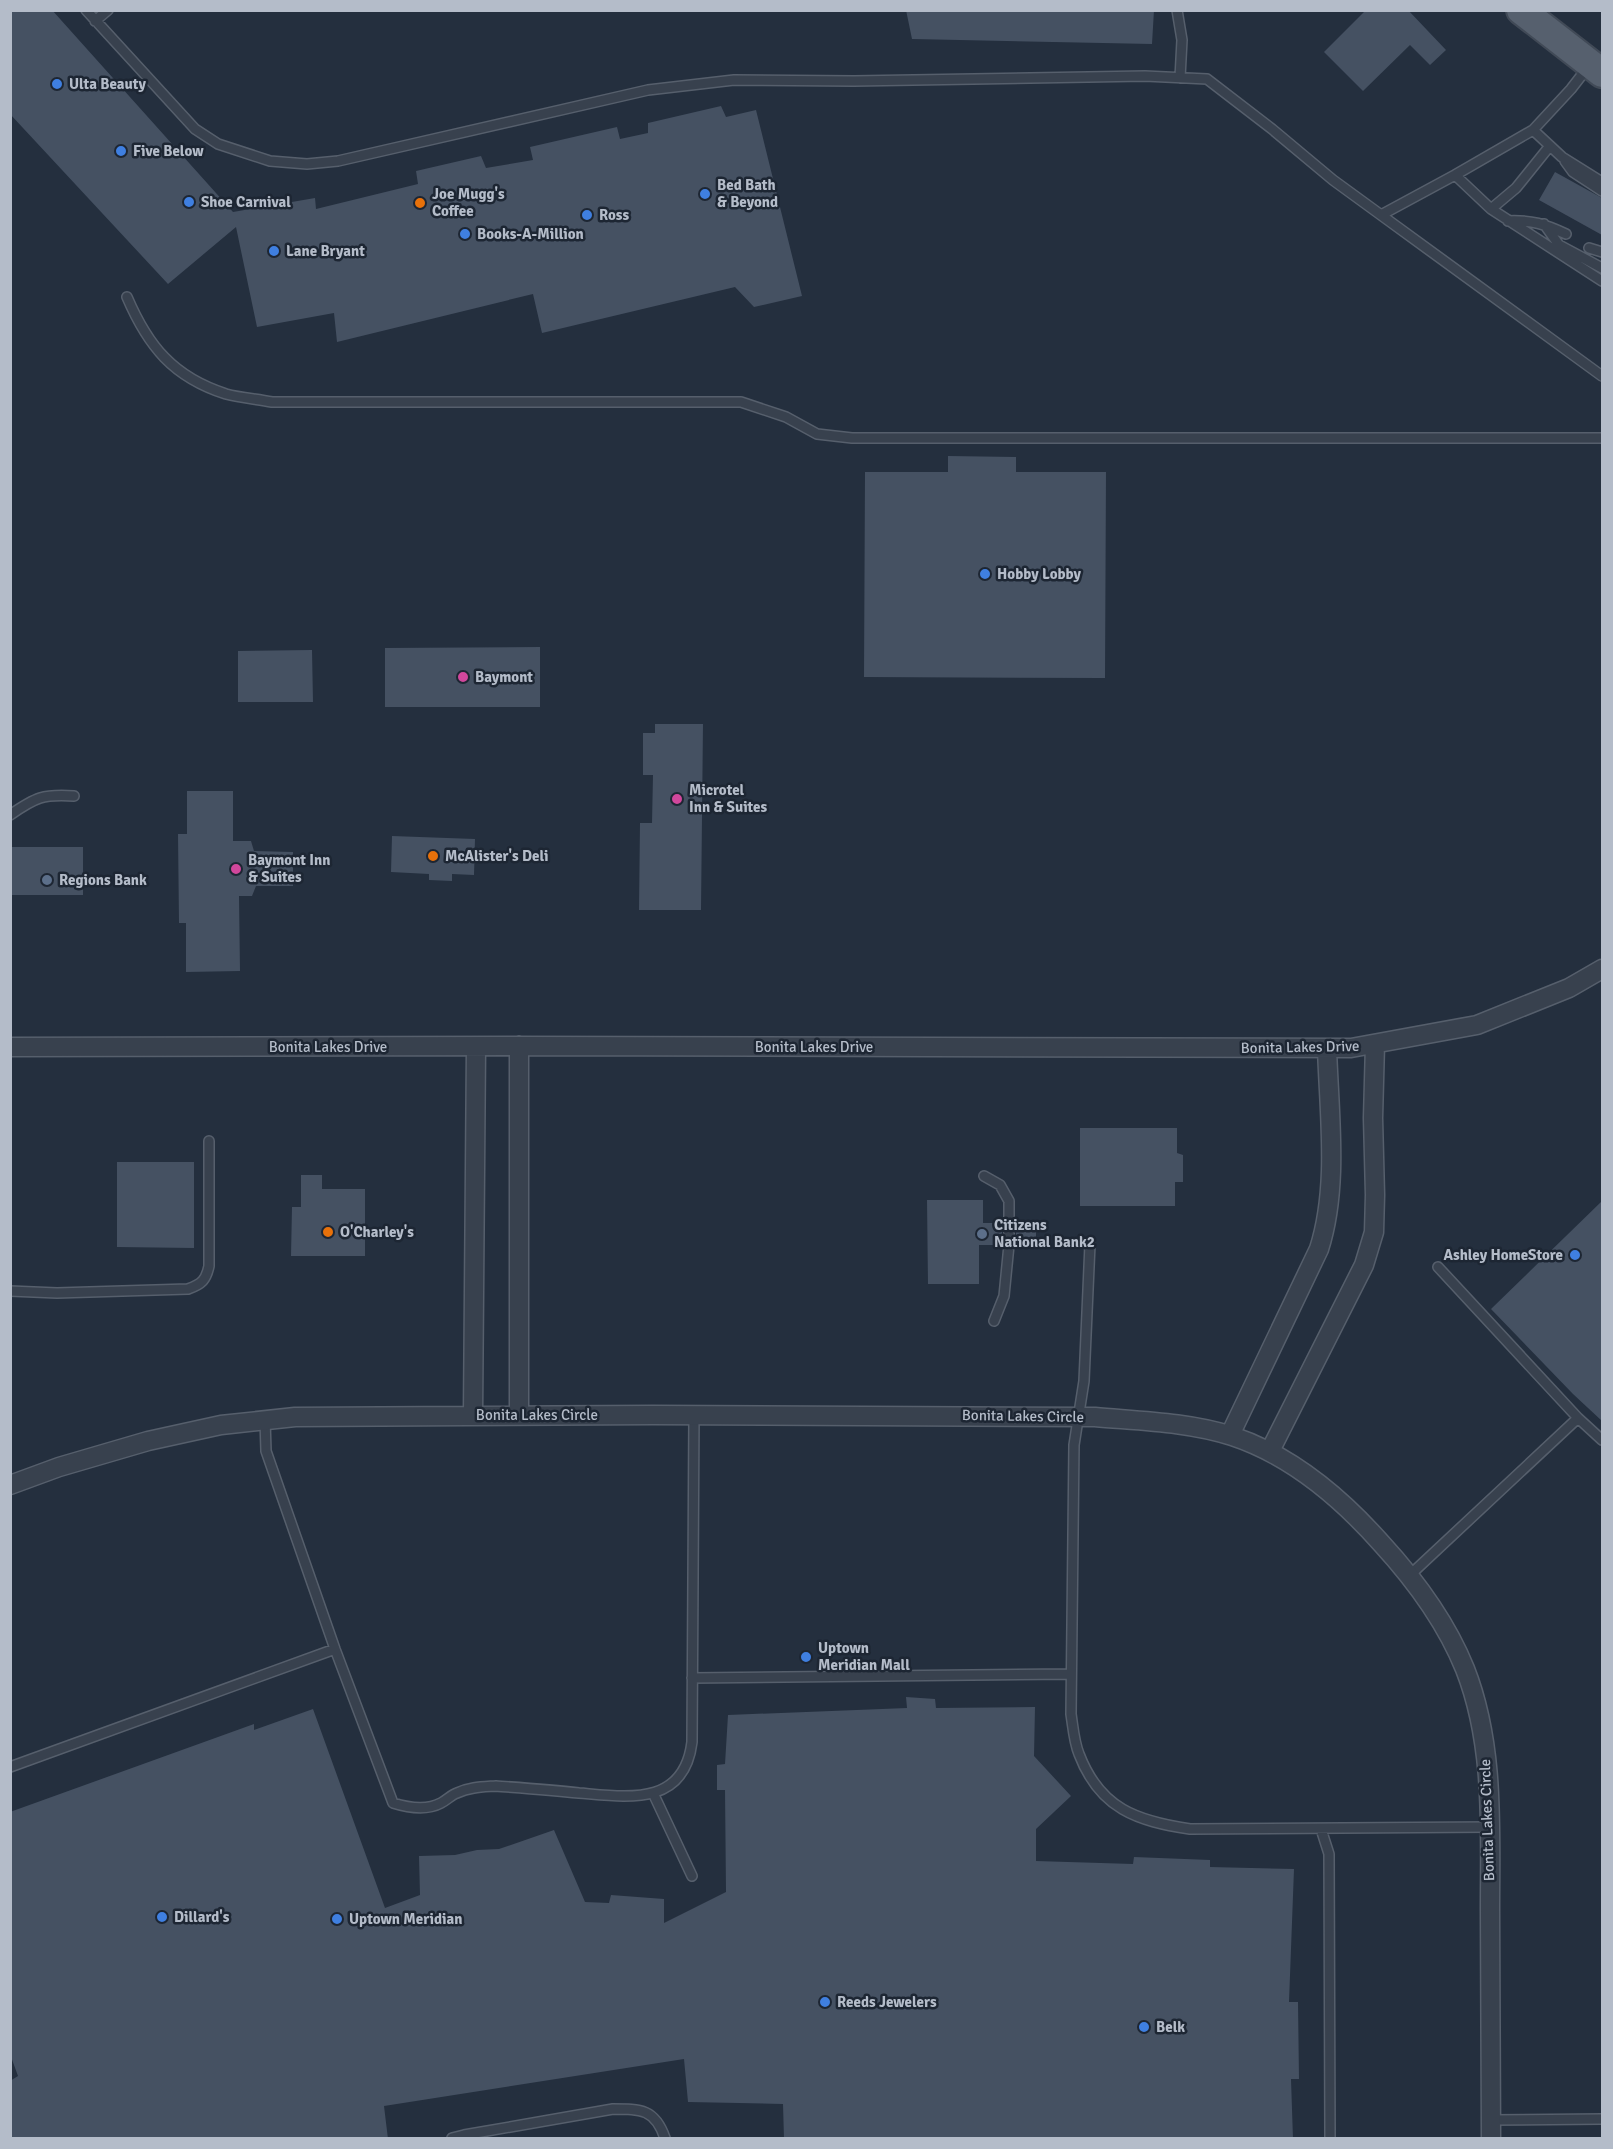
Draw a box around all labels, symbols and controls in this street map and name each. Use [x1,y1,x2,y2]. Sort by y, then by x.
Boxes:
place label: Ulta Beauty [69,75,147,93]
marker: Ulta Beauty [50,77,64,91]
place label: Five Below [133,142,204,160]
marker: Five Below [114,144,128,158]
place label: Bed Bath & Beyond [717,176,778,211]
place label: Joe Mugg's Coffee [432,185,505,220]
marker: Bed Bath & Beyond [698,187,712,201]
place label: Shoe Carnival [201,193,291,211]
marker: Shoe Carnival [182,195,196,209]
marker: Joe Mugg's Coffee [413,196,427,210]
place label: Ross [599,206,629,224]
marker: Ross [580,208,594,222]
place label: Books-A-Million [477,225,584,243]
marker: Books-A-Million [458,227,472,241]
place label: Lane Bryant [286,242,365,260]
marker: Lane Bryant [267,244,281,258]
place label: Hobby Lobby [997,565,1082,583]
marker: Hobby Lobby [978,567,992,581]
place label: Baymont [475,668,533,686]
marker: Baymont [456,670,470,684]
place label: Microtel Inn & Suites [689,781,768,816]
marker: Microtel Inn & Suites [670,792,684,806]
place label: McAlister's Deli [445,847,548,865]
marker: McAlister's Deli [426,849,440,863]
place label: Baymont Inn & Suites [248,851,330,886]
marker: Baymont Inn & Suites [229,862,243,876]
place label: Regions Bank [59,871,147,889]
marker: Regions Bank [40,873,54,887]
street label: Bonita Lakes Drive [1241,1037,1359,1057]
street label: Bonita Lakes Drive [269,1038,387,1056]
street label: Bonita Lakes Drive [755,1038,873,1056]
place label: Citizens National Bank2 [994,1216,1095,1251]
place label: O'Charley's [340,1223,414,1241]
marker: O'Charley's [321,1225,335,1239]
marker: Citizens National Bank2 [975,1227,989,1241]
place label: Ashley HomeStore [1443,1246,1563,1264]
marker: Ashley HomeStore [1568,1248,1582,1262]
street label: Bonita Lakes Circle [476,1406,598,1424]
street label: Bonita Lakes Circle [962,1406,1084,1426]
place label: Uptown Meridian Mall [818,1639,910,1674]
marker: Uptown Meridian Mall [799,1650,813,1664]
street label: Bonita Lakes Circle [1476,1759,1498,1881]
place label: Dillard's [174,1908,230,1926]
marker: Dillard's [155,1910,169,1924]
place label: Uptown Meridian [349,1910,462,1928]
marker: Uptown Meridian [330,1912,344,1926]
place label: Reeds Jewelers [837,1993,937,2011]
marker: Reeds Jewelers [818,1995,832,2009]
place label: Belk [1156,2018,1185,2036]
marker: Belk [1137,2020,1151,2034]

